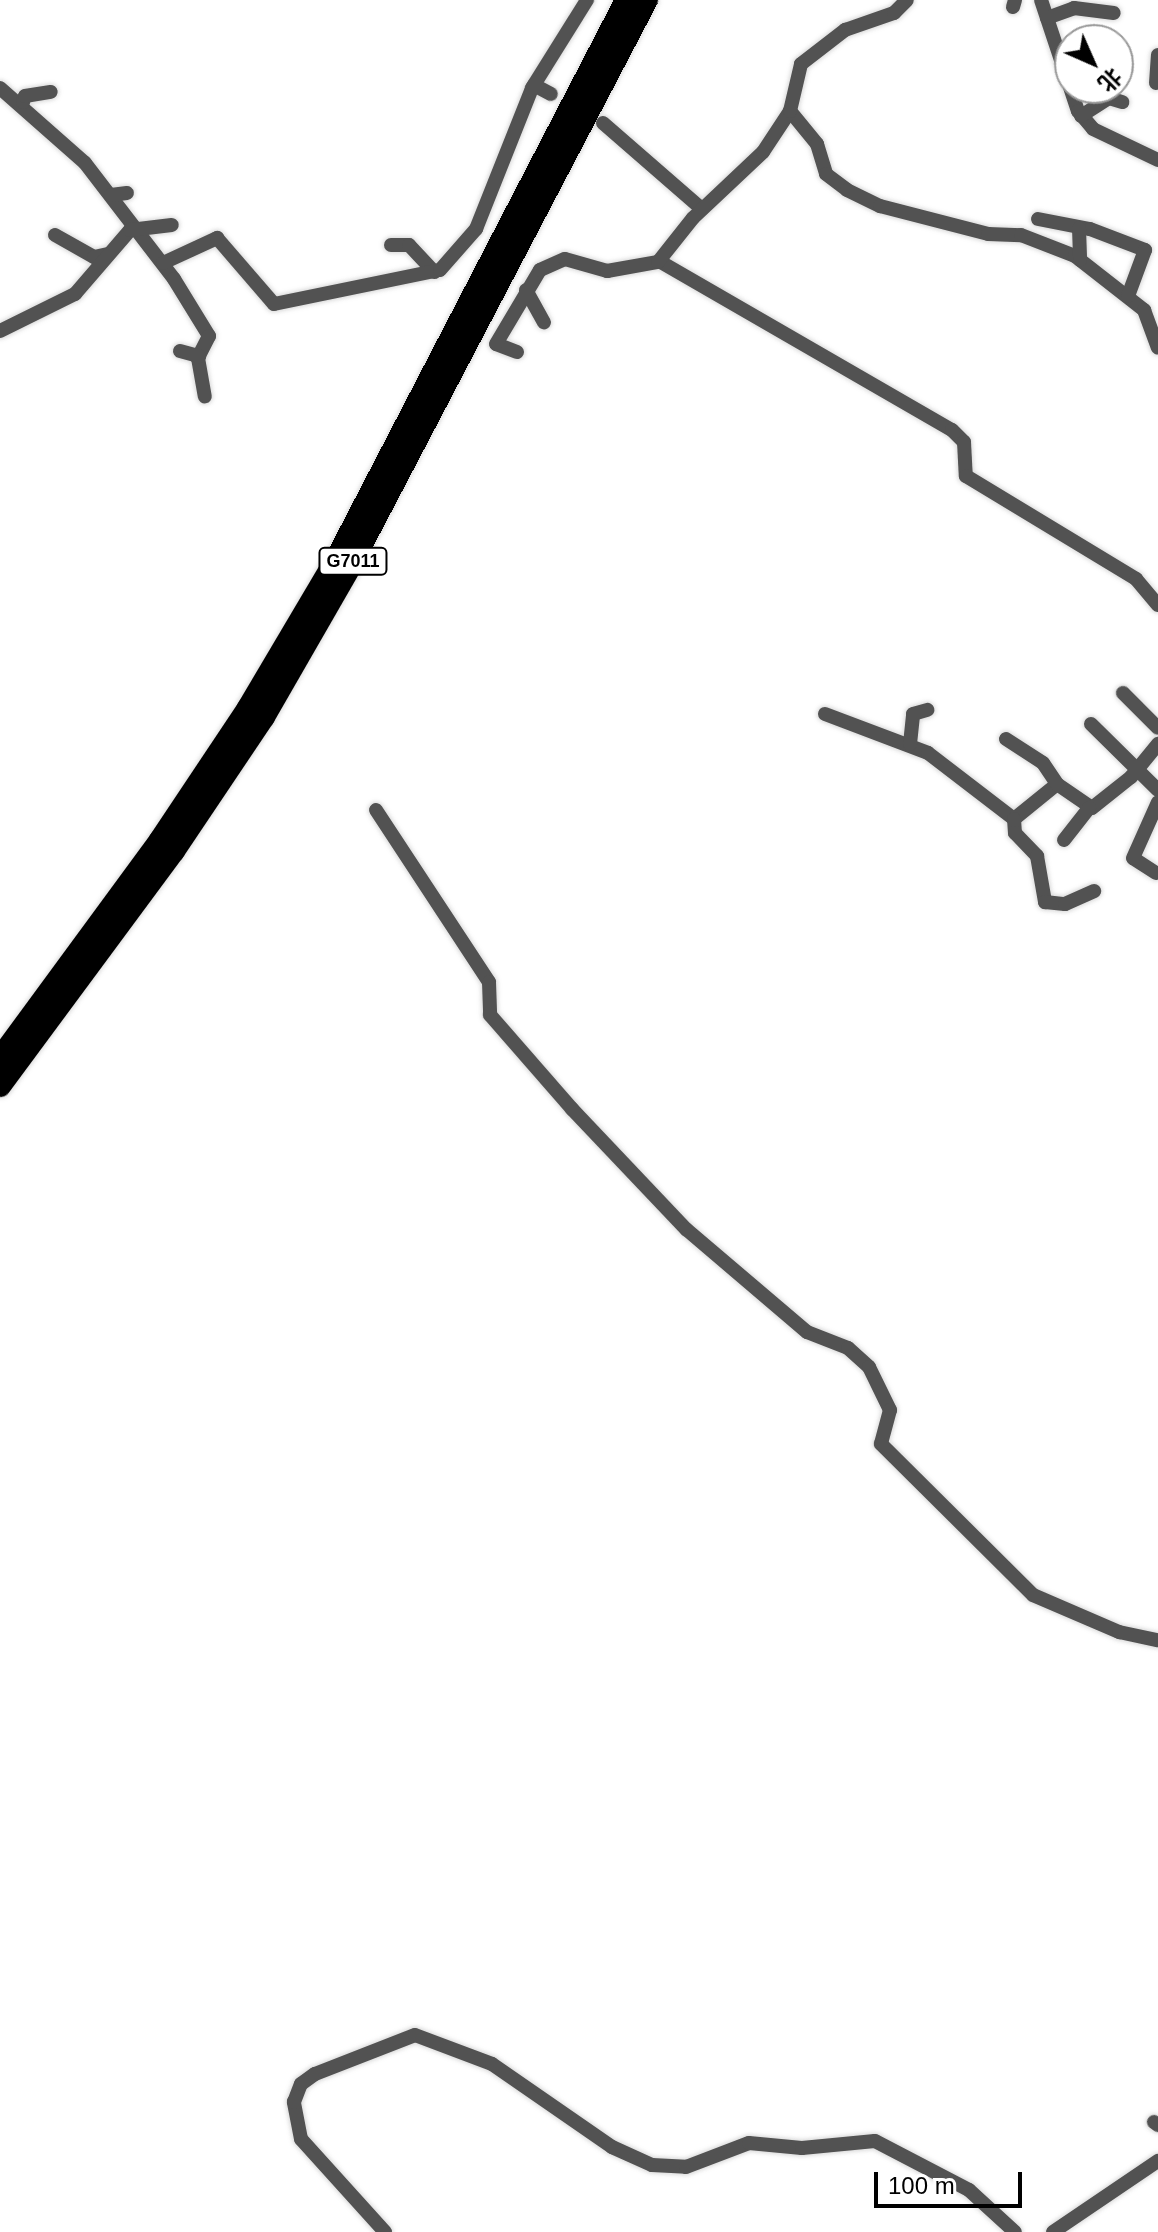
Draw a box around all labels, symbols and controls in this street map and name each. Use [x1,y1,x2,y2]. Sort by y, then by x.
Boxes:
north arrow [1054,24,1134,104]
text: 北 [1093,63,1127,97]
road number: G7011 [317,547,389,575]
scale bar [878,2156,1026,2206]
text: 100 m [888,2172,955,2199]

